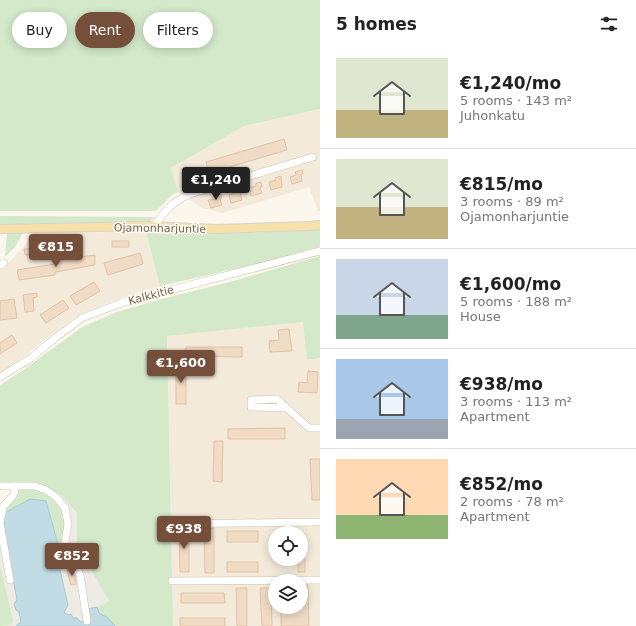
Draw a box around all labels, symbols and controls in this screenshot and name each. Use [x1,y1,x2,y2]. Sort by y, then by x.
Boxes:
chip: Buy [12,12,67,48]
chip: Rent [75,12,135,48]
chip: Filters [143,12,213,48]
icon: filters [598,13,620,35]
text: 5 homes [336,14,417,34]
text: €1,240/mo [460,73,561,93]
icon: home [368,74,416,122]
text: 5 rooms · 143 m² [460,93,572,108]
text: Juhonkatu [460,108,525,123]
pin: €1,240 [183,167,249,201]
text: €1,240 [191,172,241,187]
text: €815/mo [460,174,543,194]
icon: home [368,175,416,223]
text: 3 rooms · 89 m² [460,194,564,209]
text: Ojamonharjuntie [460,209,569,224]
street label: Ojamonharjuntie [114,221,206,236]
pin: €815 [32,234,80,268]
text: €815 [38,239,74,254]
text: €1,600/mo [460,274,561,294]
icon: home [368,275,416,323]
street label: Kalkkitie [127,283,176,308]
text: 5 rooms · 188 m² [460,294,572,309]
text: House [460,309,501,324]
pin: €1,600 [148,350,214,384]
text: €1,600 [156,355,206,370]
text: €938/mo [460,374,543,394]
icon: home [368,375,416,423]
text: 3 rooms · 113 m² [460,394,572,409]
text: Apartment [460,409,530,424]
text: €852/mo [460,474,543,494]
icon: home [368,475,416,523]
text: 2 rooms · 78 m² [460,494,564,509]
text: Apartment [460,509,530,524]
pin: €938 [160,516,208,550]
text: €938 [166,521,202,536]
map controls [268,526,308,614]
button: locate [268,526,308,566]
pin: €852 [48,543,96,577]
text: €852 [54,548,90,563]
button: layers [268,574,308,614]

